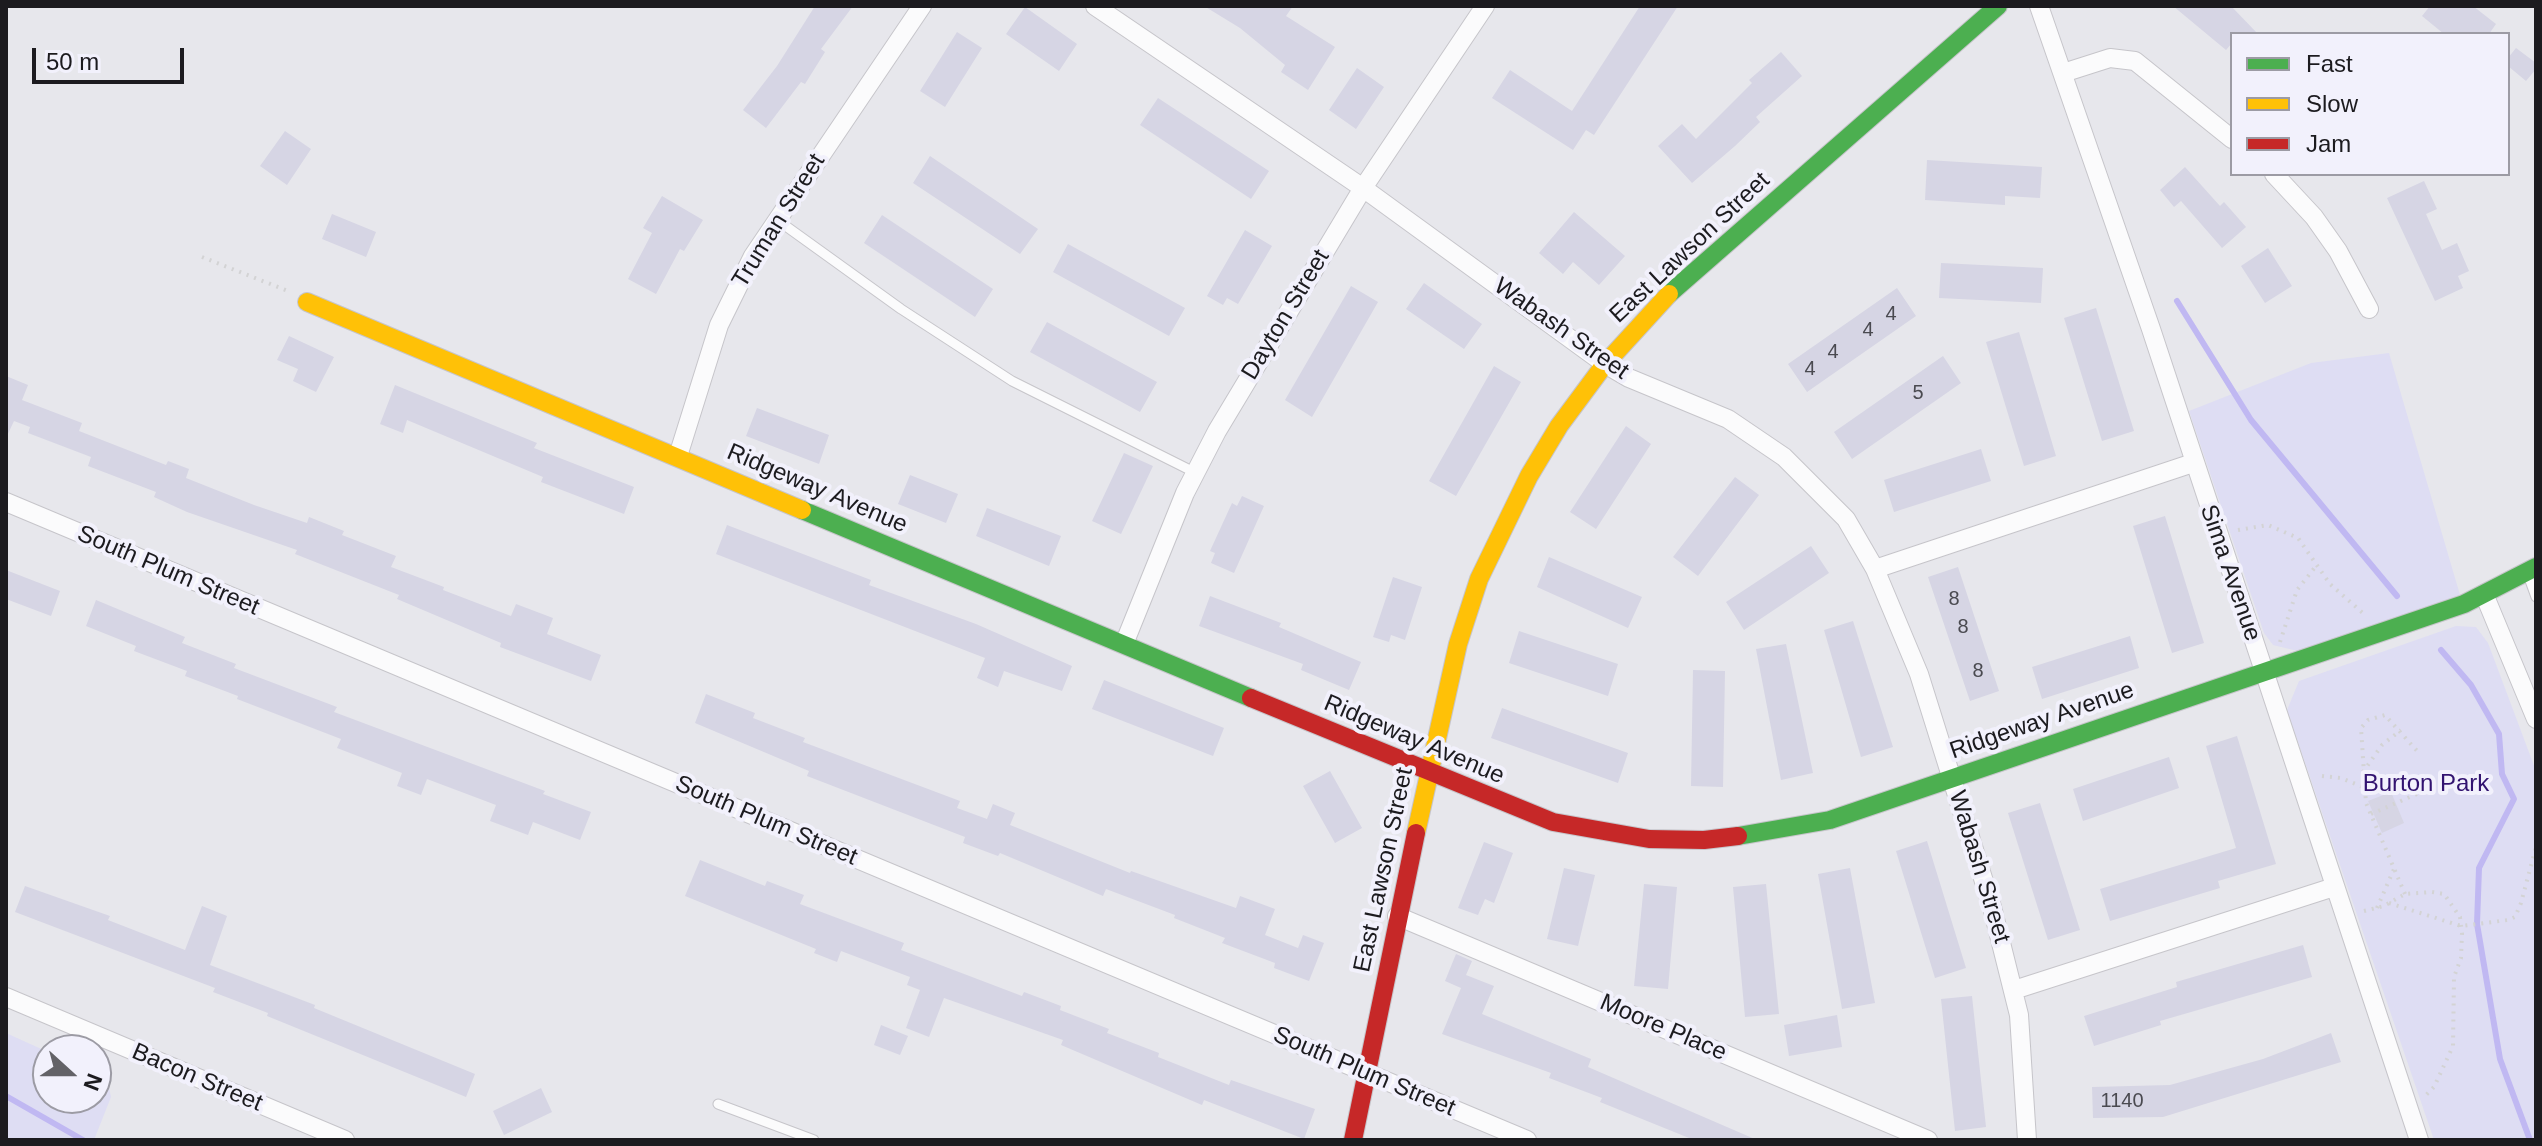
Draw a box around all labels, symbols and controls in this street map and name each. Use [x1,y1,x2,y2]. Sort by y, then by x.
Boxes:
scale bar [36,32,188,82]
legend [2230,32,2510,176]
text: 50 m [46,48,99,75]
text: Fast [2306,50,2353,77]
text: Slow [2306,90,2358,117]
text: Jam [2306,130,2351,157]
street label: Truman Street [726,149,832,293]
street label: East Lawson Street [1604,167,1776,329]
street label: Dayton Street [1236,245,1336,385]
street label: Wabash Street [1488,272,1634,386]
house number: 4 [1885,302,1897,326]
house number: 4 [1862,318,1874,342]
house number: 4 [1827,340,1839,364]
house number: 4 [1804,357,1816,381]
house number: 5 [1912,381,1924,405]
street label: Ridgeway Avenue [723,438,911,540]
street label: Sima Avenue [2193,501,2267,645]
street label: South Plum Street [73,520,263,622]
house number: 8 [1948,587,1960,611]
house number: 8 [1957,615,1969,639]
house number: 8 [1972,659,1984,683]
street label: Ridgeway Avenue [1946,676,2138,766]
street label: Ridgeway Avenue [1320,689,1508,791]
street label: East Lawson Street [1348,765,1420,975]
street label: South Plum Street [671,770,861,872]
park label: Burton Park [2363,770,2489,798]
street label: Wabash Street [1942,787,2016,947]
street label: Moore Place [1595,988,1731,1068]
street label: South Plum Street [1269,1021,1459,1123]
north arrow [32,1034,112,1114]
street label: Bacon Street [128,1038,266,1118]
text: N [78,1070,108,1094]
house number: 1140 [2100,1089,2144,1113]

